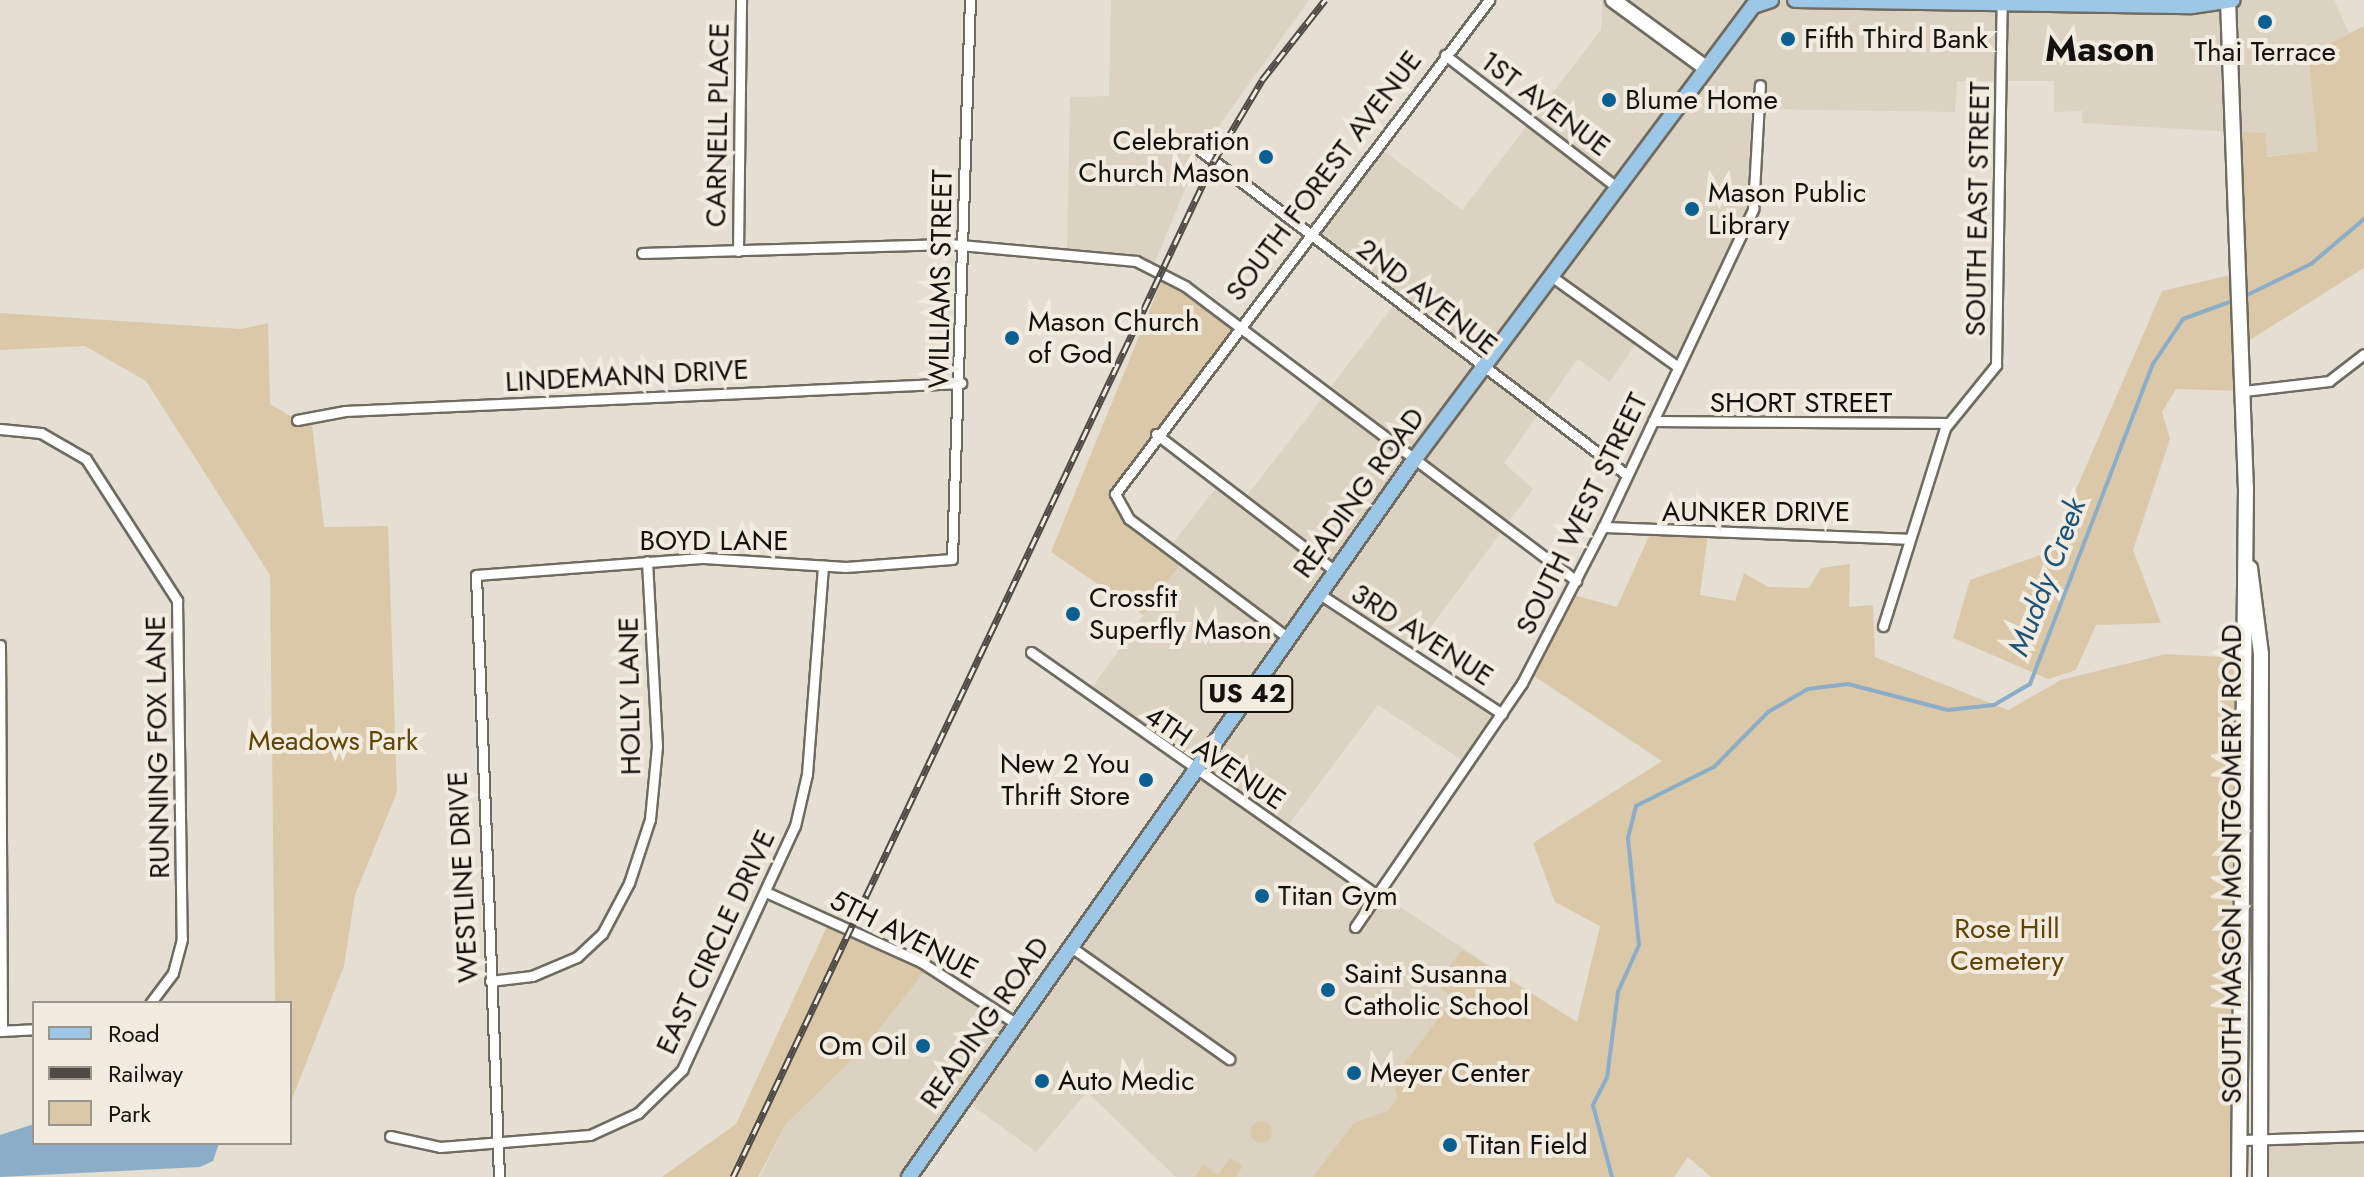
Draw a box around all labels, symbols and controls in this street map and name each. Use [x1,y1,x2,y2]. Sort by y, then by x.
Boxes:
marker: Thai Terrace [2256,13,2274,31]
street label: CARNELL PLACE [699,22,737,228]
place label: Fifth Third Bank [1804,22,1988,56]
district label: Mason [2045,27,2155,71]
marker: Fifth Third Bank [1779,30,1797,48]
place label: Thai Terrace [2194,35,2336,69]
street label: SOUTH FOREST AVENUE [1219,44,1429,308]
street label: 1ST AVENUE [1474,44,1616,164]
street label: SOUTH EAST STREET [1959,81,1997,337]
place label: Blume Home [1625,83,1778,117]
marker: Blume Home [1600,91,1618,109]
place label: Celebration Church Mason [1078,124,1250,190]
marker: Celebration Church Mason [1257,148,1275,166]
street label: WILLIAMS STREET [922,169,960,389]
place label: Mason Public Library [1708,176,1866,242]
marker: Mason Public Library [1683,200,1701,218]
street label: 2ND AVENUE [1350,232,1504,362]
place label: Mason Church of God [1028,305,1200,371]
marker: Mason Church of God [1003,329,1021,347]
street label: LINDEMANN DRIVE [504,353,750,399]
street label: SHORT STREET [1710,386,1892,420]
street label: SOUTH WEST STREET [1509,388,1655,640]
street label: READING ROAD [1286,402,1432,584]
water label: Muddy Creek [2000,493,2094,661]
street label: AUNKER DRIVE [1662,495,1850,529]
street label: BOYD LANE [639,524,789,558]
street label: 3RD AVENUE [1345,577,1499,693]
place label: Crossfit Superfly Mason [1089,581,1272,647]
marker: Crossfit Superfly Mason [1064,605,1082,623]
street label: RUNNING FOX LANE [139,615,177,879]
street label: HOLLY LANE [612,616,648,776]
street label: SOUTH MASON MONTGOMERY ROAD [2215,624,2249,1104]
road number: US 42 [1199,672,1295,716]
street label: 4TH AVENUE [1138,699,1292,817]
park label: Meadows Park [248,724,418,758]
place label: New 2 You Thrift Store [1000,747,1130,813]
street label: WESTLINE DRIVE [441,770,485,984]
marker: New 2 You Thrift Store [1137,771,1155,789]
street label: EAST CIRCLE DRIVE [649,825,783,1059]
place label: Titan Gym [1278,879,1398,913]
street label: 5TH AVENUE [824,883,984,987]
marker: Titan Gym [1253,887,1271,905]
park label: Rose Hill Cemetery [1950,912,2064,978]
street label: READING ROAD [913,931,1057,1115]
place label: Saint Susanna Catholic School [1344,957,1529,1023]
marker: Saint Susanna Catholic School [1319,981,1337,999]
legend [32,1001,292,1145]
text: Road [108,1016,160,1051]
place label: Om Oil [819,1029,907,1063]
marker: Om Oil [914,1037,932,1055]
text: Railway [108,1056,183,1091]
place label: Meyer Center [1370,1056,1530,1090]
place label: Auto Medic [1058,1064,1195,1098]
marker: Meyer Center [1345,1064,1363,1082]
marker: Auto Medic [1033,1072,1051,1090]
text: Park [108,1096,151,1131]
place label: Titan Field [1466,1128,1588,1162]
marker: Titan Field [1441,1136,1459,1154]

